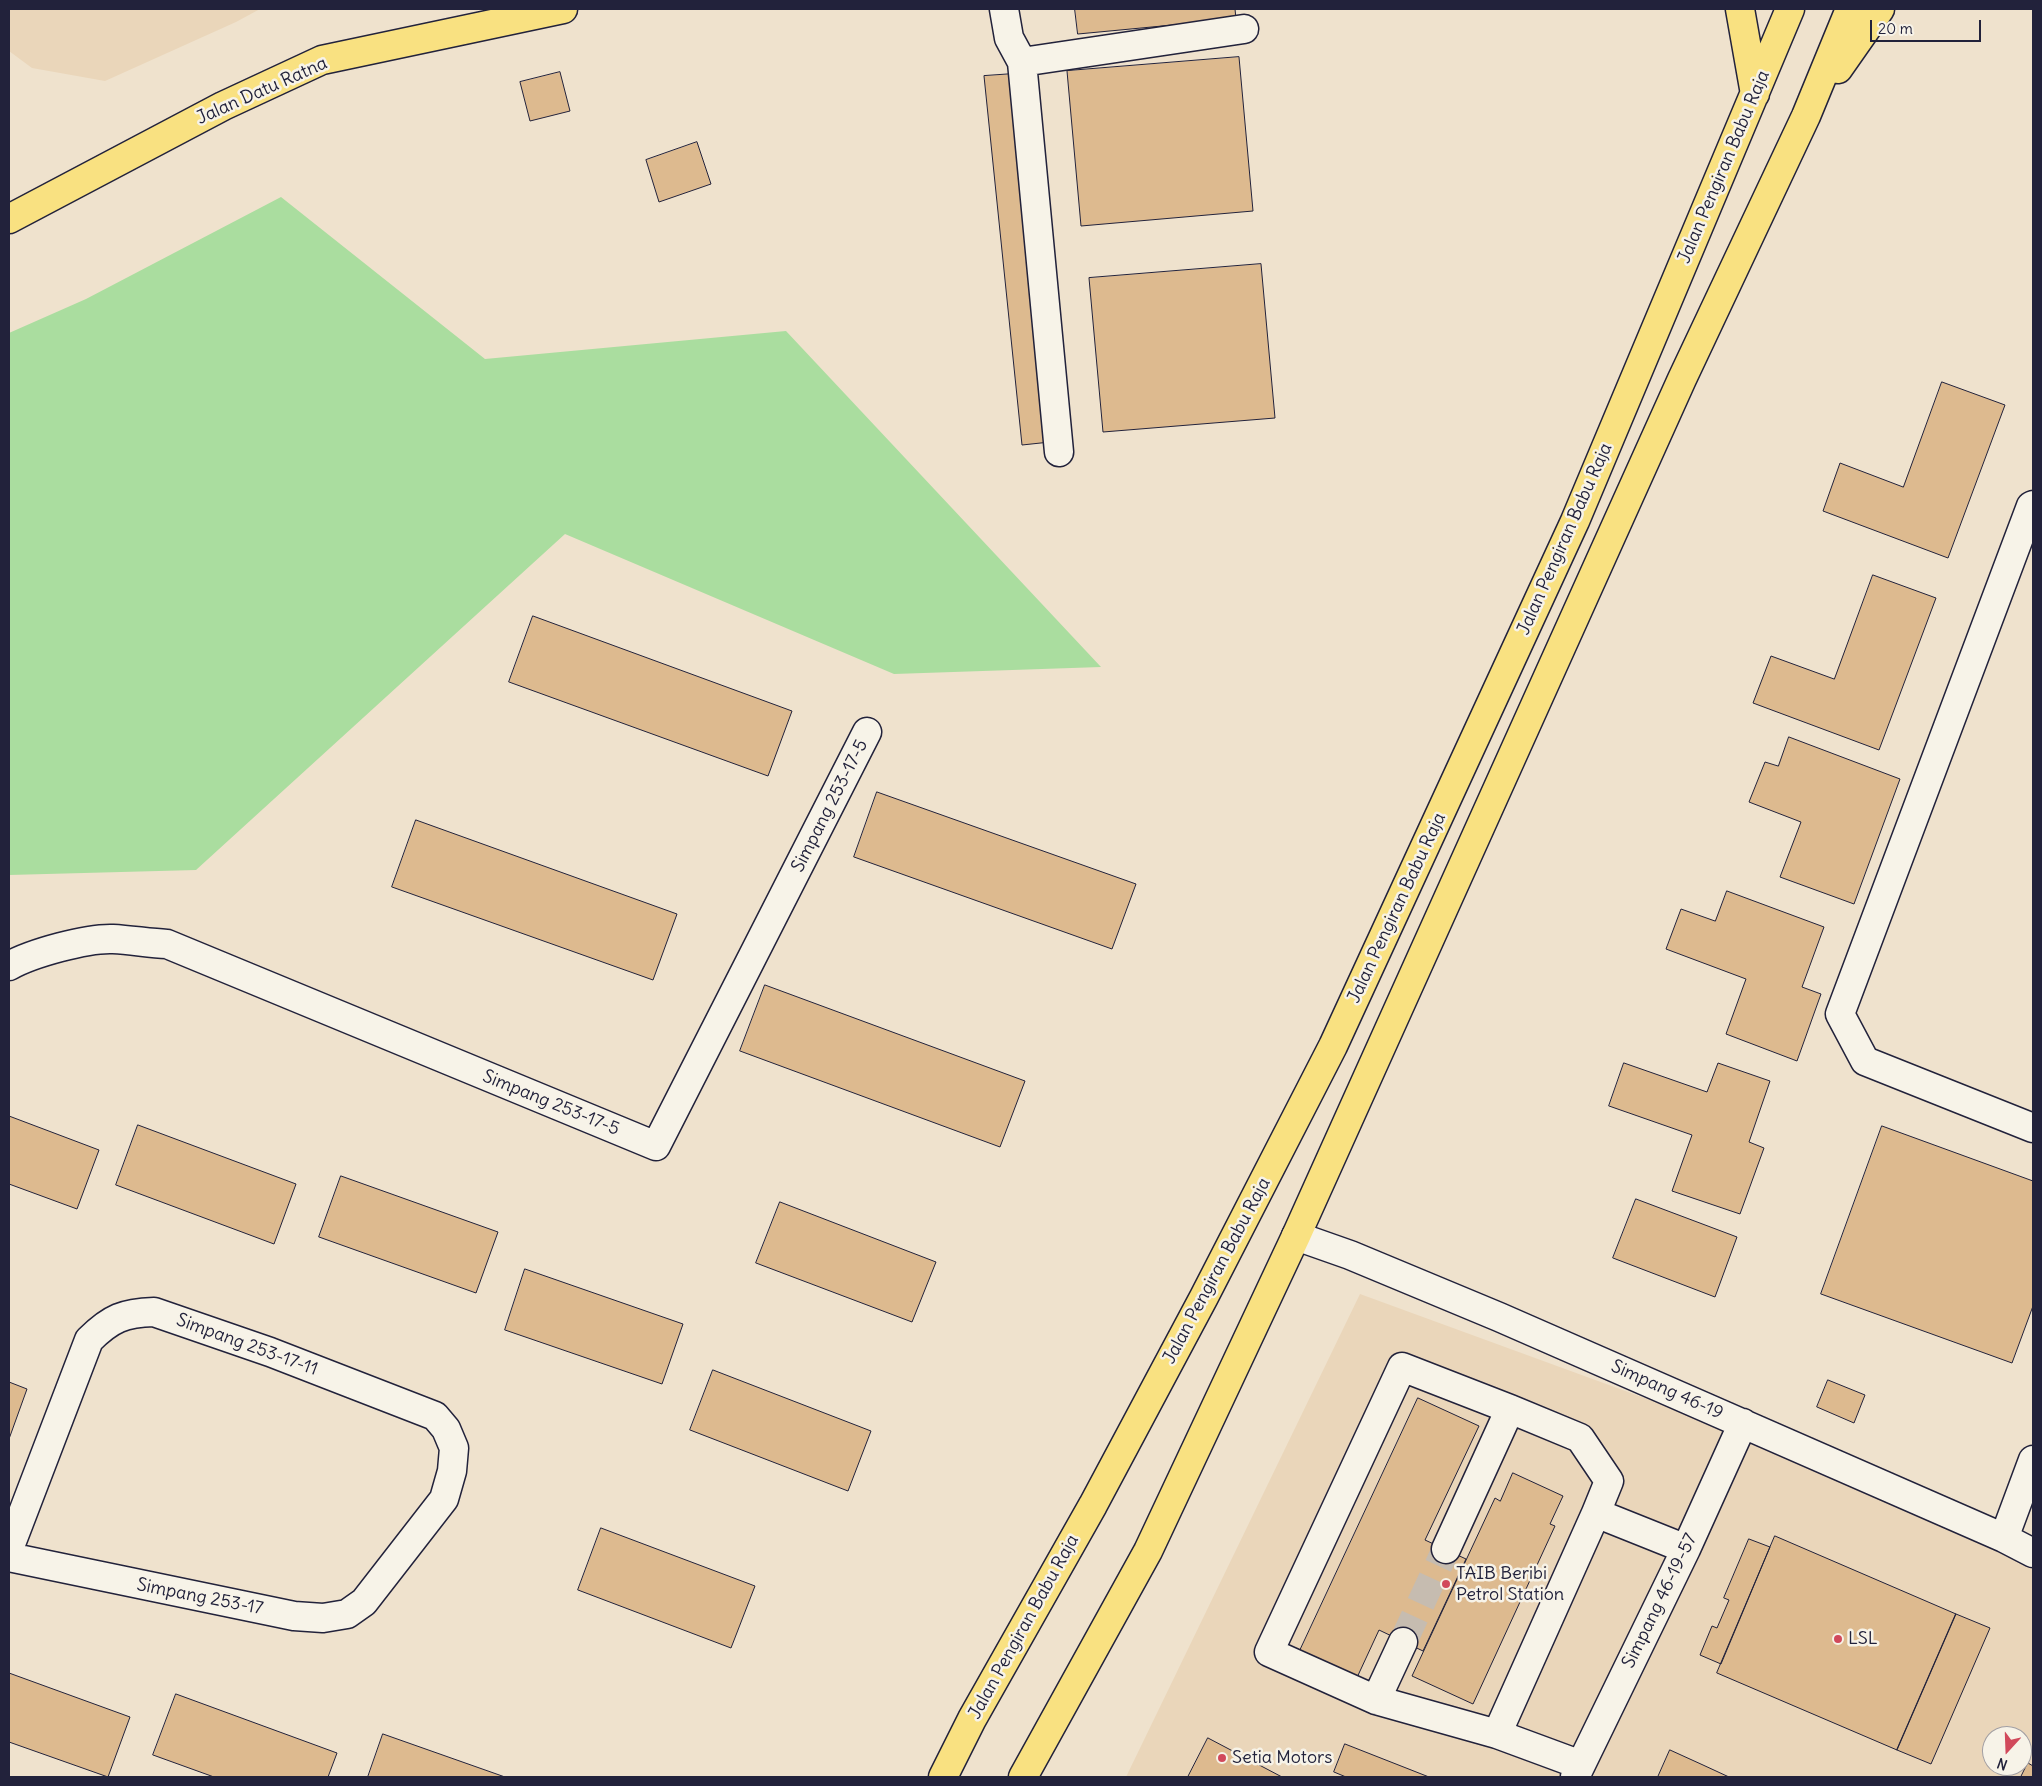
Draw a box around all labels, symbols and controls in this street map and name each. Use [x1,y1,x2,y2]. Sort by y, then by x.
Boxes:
scale bar [1872,10,1983,42]
text: 20 m [1878,19,1913,38]
street label: Jalan Datu Ratna [193,53,331,129]
street label: Jalan Pengiran Babu Raja [1674,67,1774,267]
street label: Jalan Pengiran Babu Raja [1513,440,1617,638]
street label: Simpang 253-17-5 [787,736,873,876]
street label: Jalan Pengiran Babu Raja [1343,809,1451,1007]
street label: Simpang 253-17-5 [479,1066,623,1140]
street label: Jalan Pengiran Babu Raja [1159,1174,1275,1368]
street label: Simpang 253-17-11 [173,1309,321,1381]
street label: Simpang 46-19 [1608,1356,1726,1424]
street label: Simpang 46-19-57 [1618,1530,1702,1672]
street label: Jalan Pengiran Babu Raja [964,1531,1084,1723]
place label: TAIB Beribi Petrol Station [1456,1563,1564,1606]
street label: Simpang 253-17 [135,1574,265,1620]
marker: TAIB Beribi Petrol Station [1440,1578,1452,1590]
place label: LSL [1848,1628,1878,1650]
marker: LSL [1832,1633,1844,1645]
north arrow [1982,1726,2032,1776]
place label: Setia Motors [1232,1747,1333,1769]
marker: Setia Motors [1216,1752,1228,1764]
text: N [1995,1754,2010,1774]

